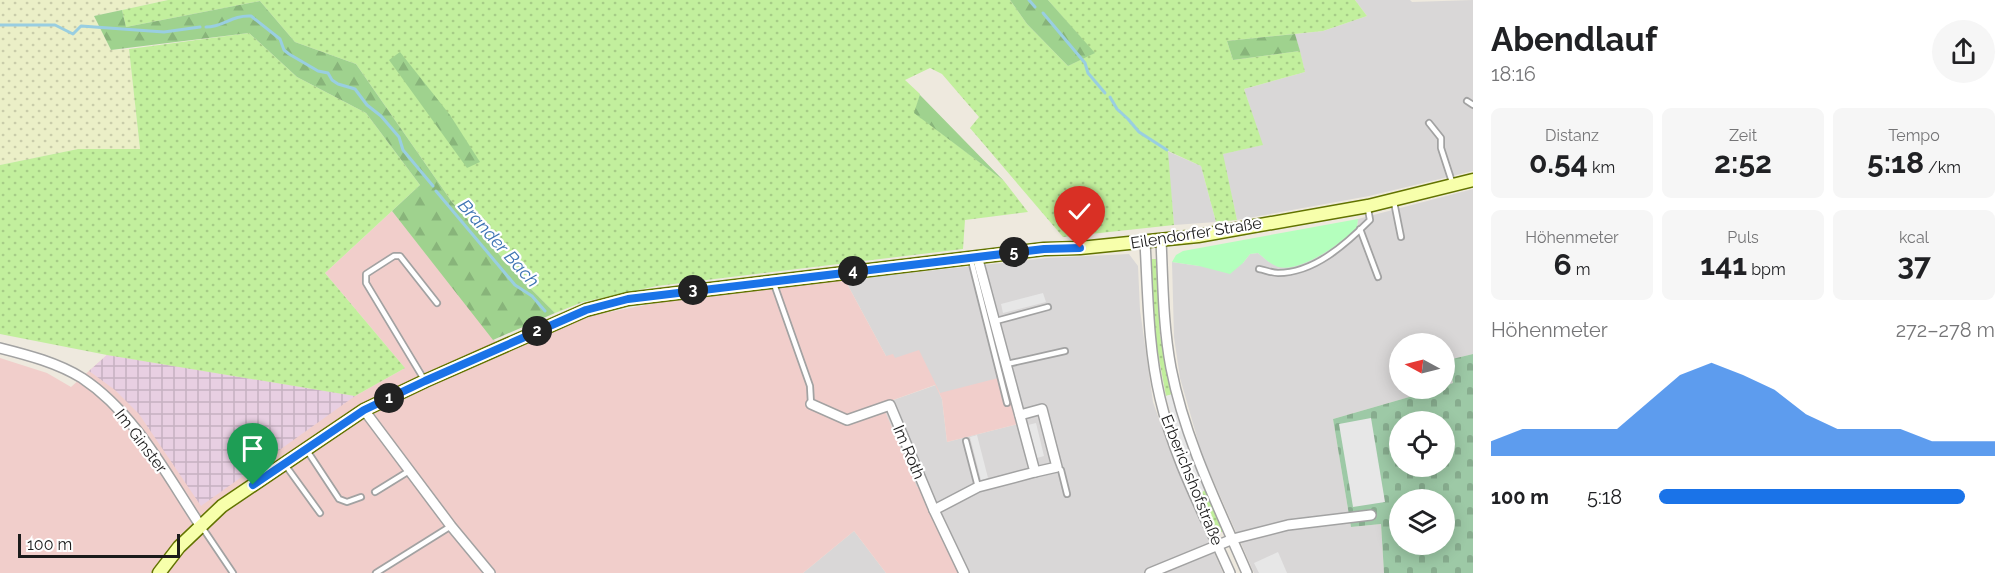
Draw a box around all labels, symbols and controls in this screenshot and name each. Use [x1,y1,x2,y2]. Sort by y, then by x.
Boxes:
text: Abendlauf [1491,20,1657,59]
button: share [1932,20,1995,83]
text: 18:16 [1491,62,1536,86]
text: Distanz [1545,126,1599,145]
text: Zeit [1729,126,1757,145]
text: Tempo [1888,126,1940,145]
text: 0.54 [1529,145,1588,180]
text: 2:52 [1714,145,1772,180]
text: 5:18 [1867,145,1924,180]
text: km [1588,158,1615,177]
text: /km [1924,158,1961,177]
pin [1054,186,1105,248]
water label: Brander Bach [454,195,544,291]
icon: check [1063,195,1096,228]
street label: Eilendorfer Straße [1129,213,1263,253]
text: Höhenmeter [1525,228,1619,247]
text: Puls [1727,228,1759,247]
text: kcal [1899,228,1929,247]
pin: 5 [999,237,1029,267]
text: 5 [1010,242,1018,261]
text: 6 [1553,247,1572,282]
text: 141 [1700,247,1747,282]
text: 37 [1897,247,1931,282]
pin: 4 [838,256,868,286]
text: m [1572,260,1591,279]
text: bpm [1747,260,1786,279]
text: 4 [848,261,858,280]
pin: 3 [678,275,708,305]
text: 3 [689,280,697,299]
pin: 2 [522,316,552,346]
text: Höhenmeter [1491,318,1608,342]
text: 272–278 m [1896,318,1995,342]
text: 2 [532,321,542,340]
north arrow [1389,333,1455,399]
map controls [1389,333,1455,555]
pin: 1 [374,383,404,413]
text: 1 [385,388,393,407]
street label: Im Ginster [111,405,171,477]
button: locate [1389,411,1455,477]
street label: Erberichshofstraße [1157,412,1227,548]
street label: Im Roth [889,422,929,482]
pin [227,423,278,485]
icon: arrive [236,432,269,465]
text: 100 m [1491,485,1549,509]
text: 5:18 [1587,485,1622,509]
button: layers [1389,489,1455,555]
scale bar [18,531,180,558]
text: 100 m [27,535,72,554]

